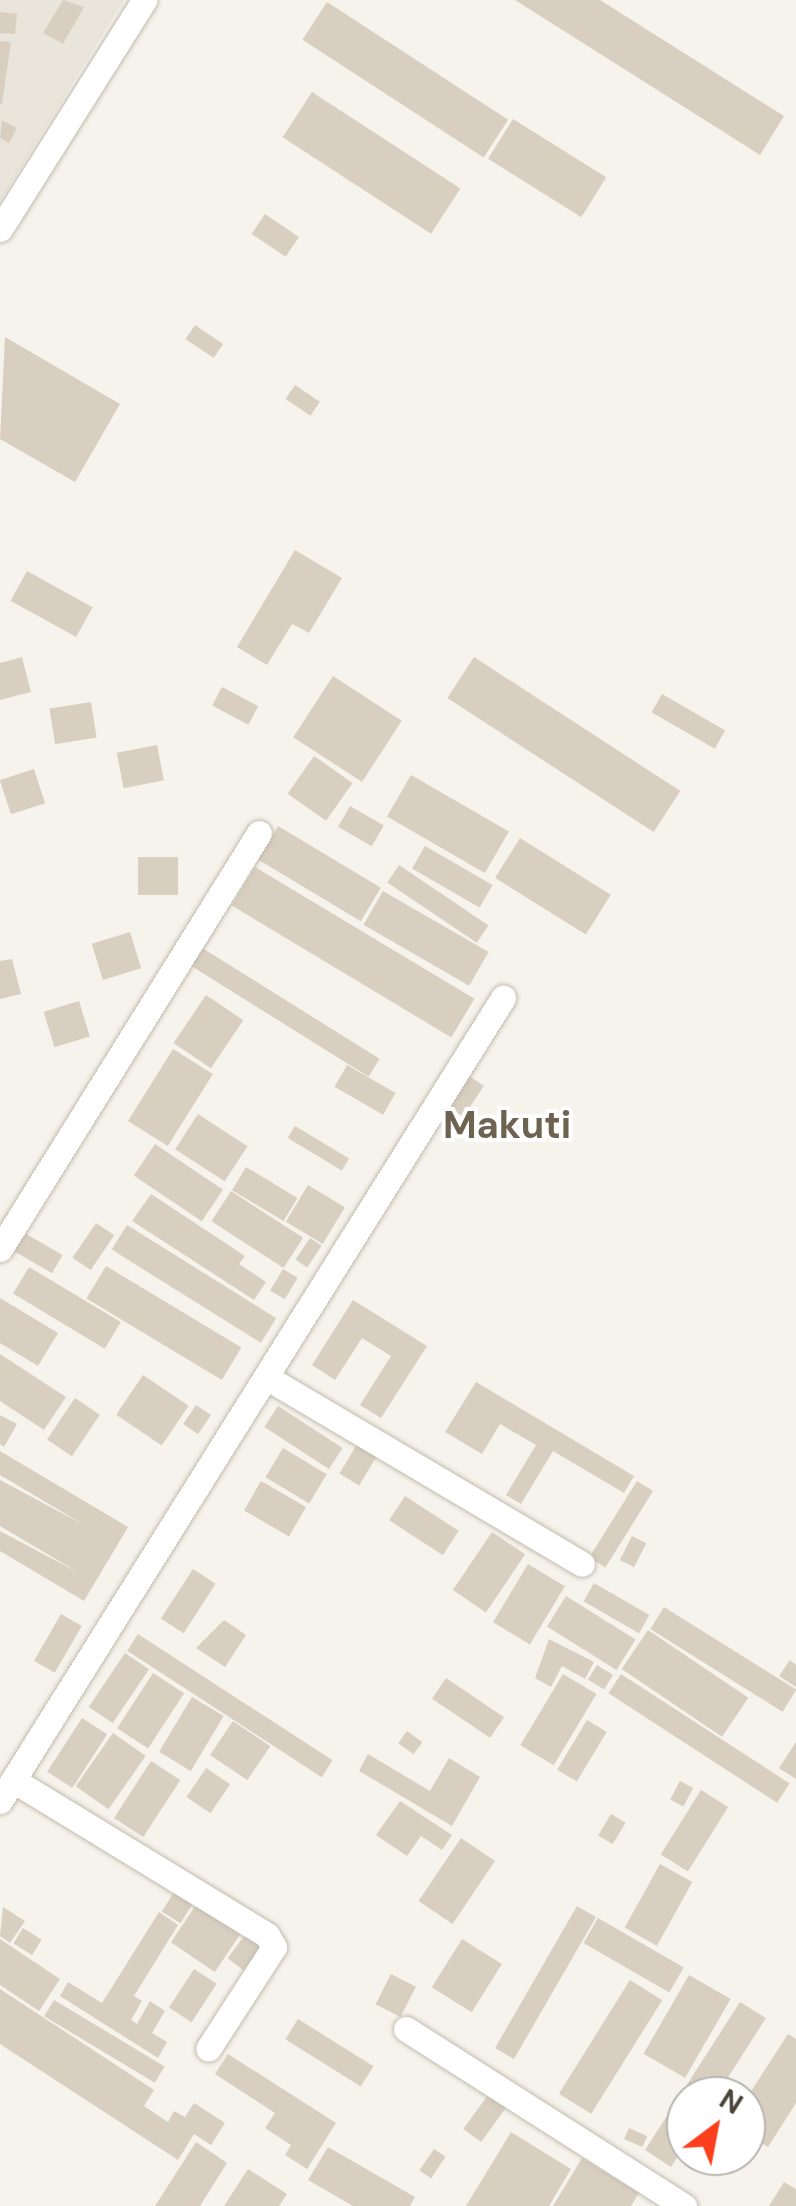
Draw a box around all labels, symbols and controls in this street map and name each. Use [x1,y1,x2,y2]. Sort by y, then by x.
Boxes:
district label: Makuti [443,1103,571,1149]
north arrow [666,2076,766,2176]
text: N [713,2081,750,2123]

